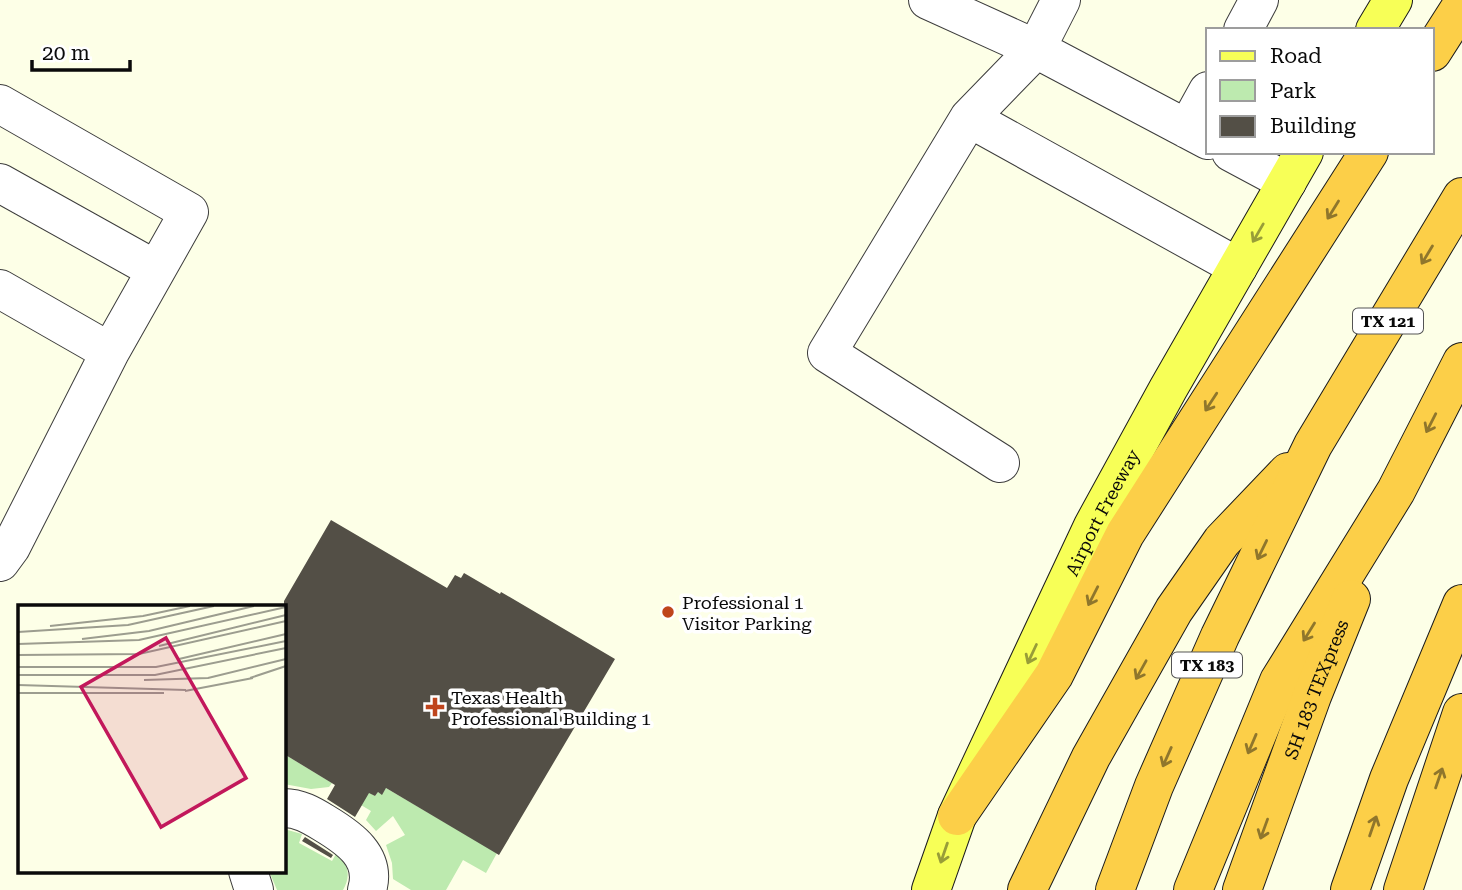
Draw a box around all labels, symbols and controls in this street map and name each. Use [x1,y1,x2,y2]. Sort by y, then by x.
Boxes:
scale bar [32,28,130,72]
legend [1206,28,1434,154]
text: 20 m [42,41,90,65]
text: Road [1270,44,1322,68]
text: Park [1270,79,1316,103]
text: Building [1270,114,1356,138]
one-way arrow [1326,200,1341,219]
one-way arrow [1250,222,1264,242]
one-way arrow [1420,245,1434,265]
road number: TX 121 [1353,308,1423,334]
one-way arrow [1203,391,1217,411]
one-way arrow [1423,412,1437,433]
street label: Airport Freeway [1061,445,1144,579]
one-way arrow [1254,539,1268,560]
one-way arrow [1086,586,1100,606]
place label: Professional 1 Visitor Parking [682,592,812,634]
marker: Professional 1 Visitor Parking [660,604,676,620]
inset map [18,605,285,872]
street label: SH 183 TEXpress [1280,616,1352,762]
one-way arrow [1302,622,1316,642]
one-way arrow [1025,642,1038,664]
road number: TX 183 [1172,652,1242,678]
one-way arrow [1134,659,1148,679]
place label: Texas Health Professional Building 1 [451,687,651,729]
marker: Texas Health Professional Building 1 [425,697,445,717]
one-way arrow [1245,733,1258,754]
one-way arrow [1160,746,1173,767]
one-way arrow [1434,768,1446,790]
one-way arrow [1368,815,1380,837]
one-way arrow [1257,818,1269,840]
one-way arrow [937,842,949,864]

